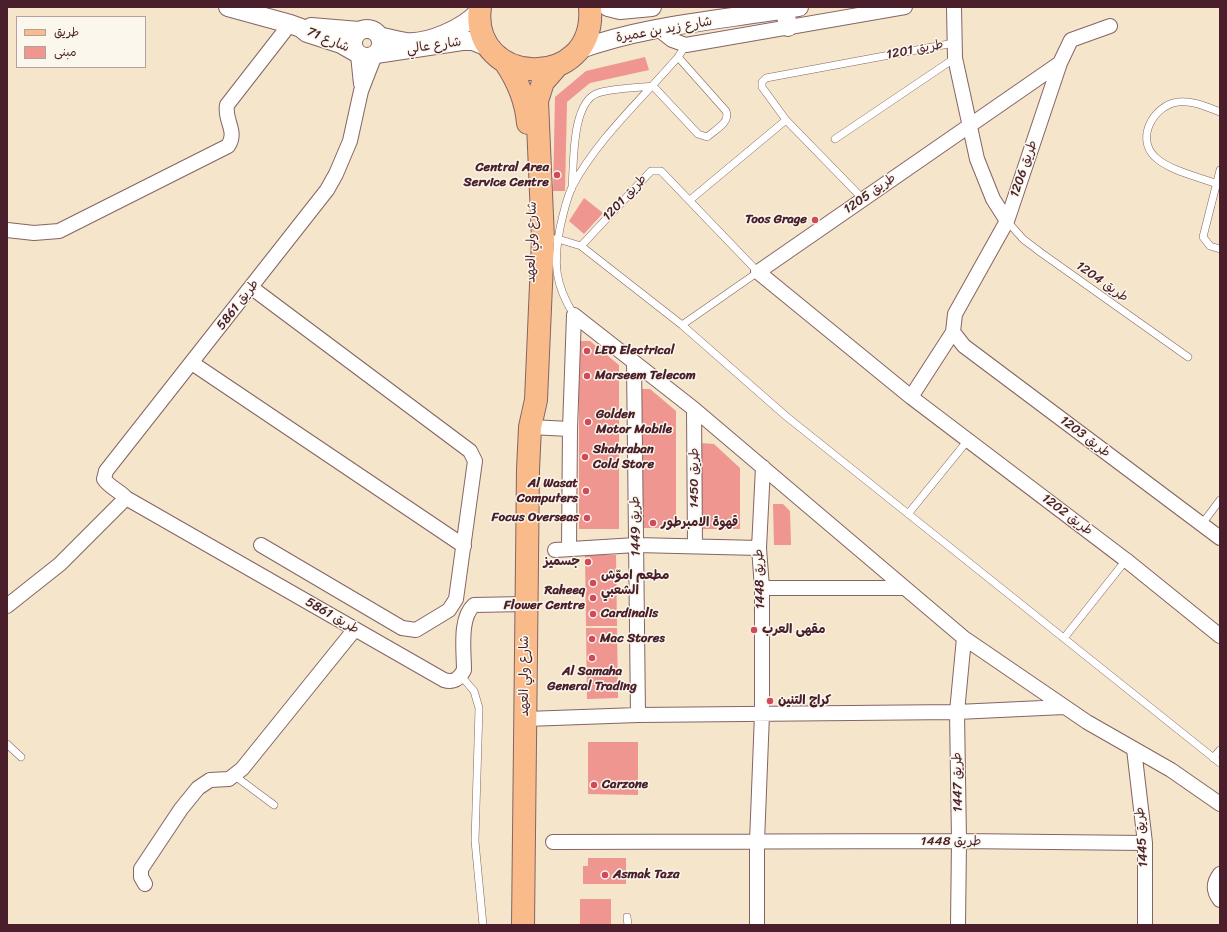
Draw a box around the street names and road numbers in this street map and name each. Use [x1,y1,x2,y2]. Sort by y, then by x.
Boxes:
street label: شارع زيد بن عميرة [614,14,714,46]
street label: شارع 71 [304,24,352,56]
street label: شارع عالي [406,34,462,58]
street label: طريق 1201 [885,37,945,63]
street label: طريق 1206 [1007,138,1041,200]
street label: طريق 1205 [841,170,899,218]
street label: طريق 1201 [600,172,650,224]
street label: شارع ولي العهد [523,201,541,283]
street label: طريق 1204 [1073,258,1131,306]
street label: طريق 5861 [214,277,262,333]
street label: طريق 1203 [1057,413,1113,461]
street label: طريق 1450 [687,448,703,508]
street label: طريق 1202 [1039,491,1095,539]
street label: طريق 1449 [628,496,644,556]
street label: طريق 1448 [751,549,769,609]
street label: طريق 5861 [302,594,362,638]
street label: شارع ولي العهد [517,635,533,717]
street label: طريق 1447 [950,752,966,812]
street label: طريق 1445 [1132,806,1152,868]
street label: طريق 1448 [921,834,981,850]

